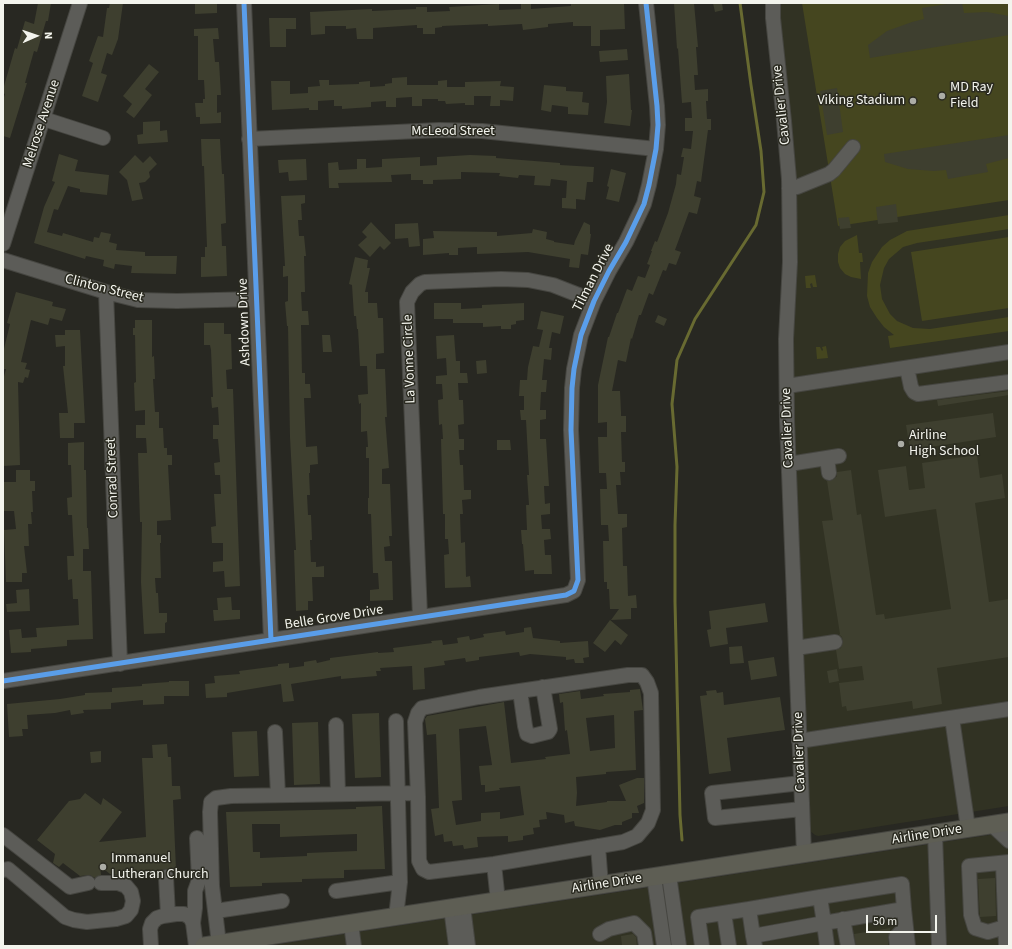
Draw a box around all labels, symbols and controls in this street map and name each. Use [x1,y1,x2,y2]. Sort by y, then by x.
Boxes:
north arrow [16,16,56,56]
text: N [41,32,56,39]
street label: Cavalier Drive [769,64,795,146]
street label: Melrose Avenue [20,78,64,170]
place label: MD Ray Field [950,80,993,112]
marker: MD Ray Field [937,91,947,101]
place label: Viking Stadium [817,93,905,109]
marker: Viking Stadium [908,96,918,106]
street label: McLeod Street [411,124,495,140]
street label: Tilman Drive [570,241,618,315]
street label: Clinton Street [63,271,145,307]
street label: Ashdown Drive [235,278,255,366]
street label: La Vonne Circle [400,314,420,404]
street label: Cavalier Drive [778,388,798,468]
place label: Airline High School [909,428,979,460]
street label: Conrad Street [103,437,123,519]
marker: Airline High School [896,439,906,449]
street label: Belle Grove Drive [284,602,384,634]
street label: Cavalier Drive [790,712,810,792]
street label: Airline Drive [891,821,963,849]
place label: Immanuel Lutheran Church [111,851,209,884]
marker: Immanuel Lutheran Church [98,862,108,872]
street label: Airline Drive [571,870,643,898]
scale bar [868,907,939,933]
text: 50 m [873,913,897,930]

